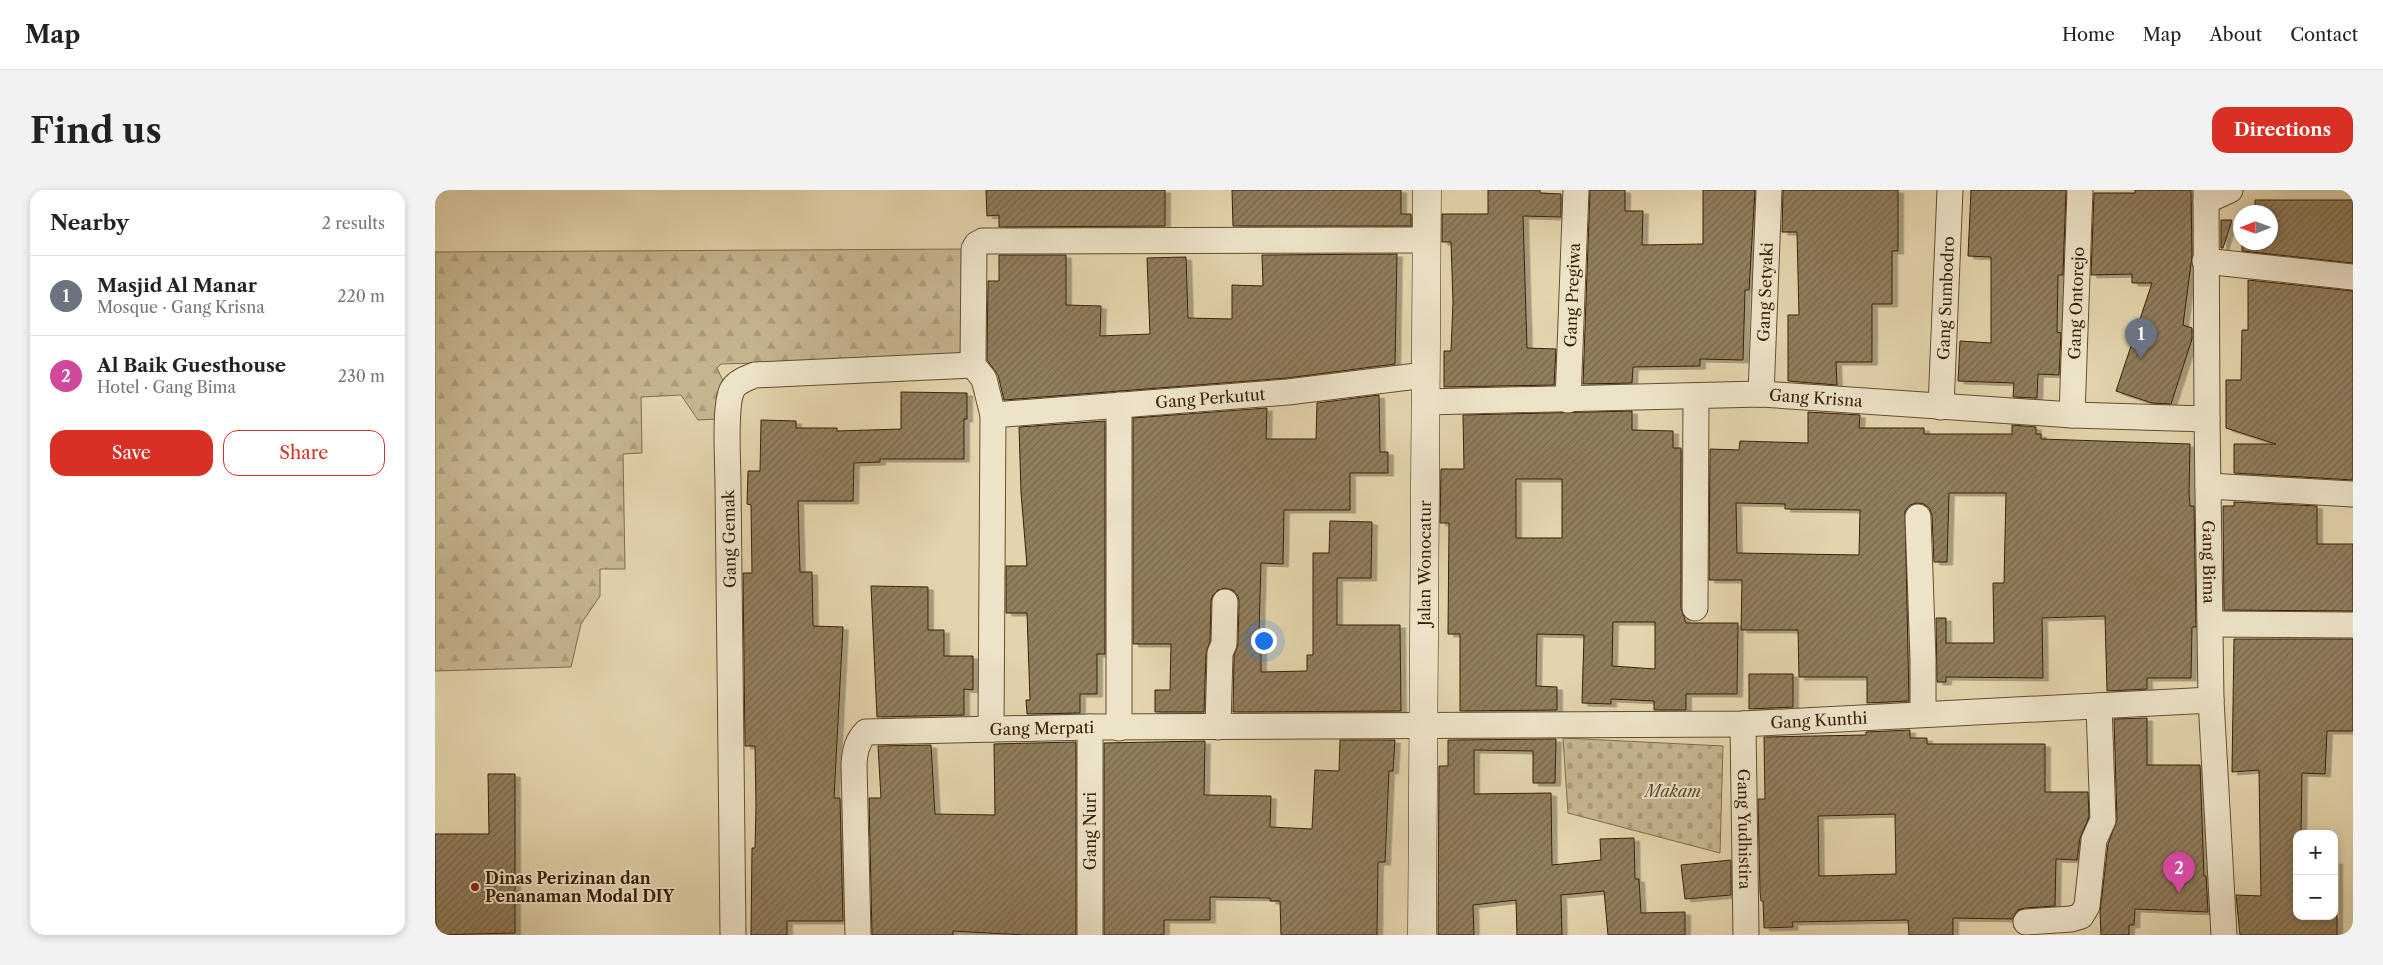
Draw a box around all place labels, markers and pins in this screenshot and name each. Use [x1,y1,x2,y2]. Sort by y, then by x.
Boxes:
pin: 1 [2125,318,2157,359]
pin: 2 [2163,852,2195,893]
place label: Dinas Perizinan dan Penanaman Modal DIY [485,868,676,906]
marker: Dinas Perizinan dan Penanaman Modal DIY [469,881,481,893]

